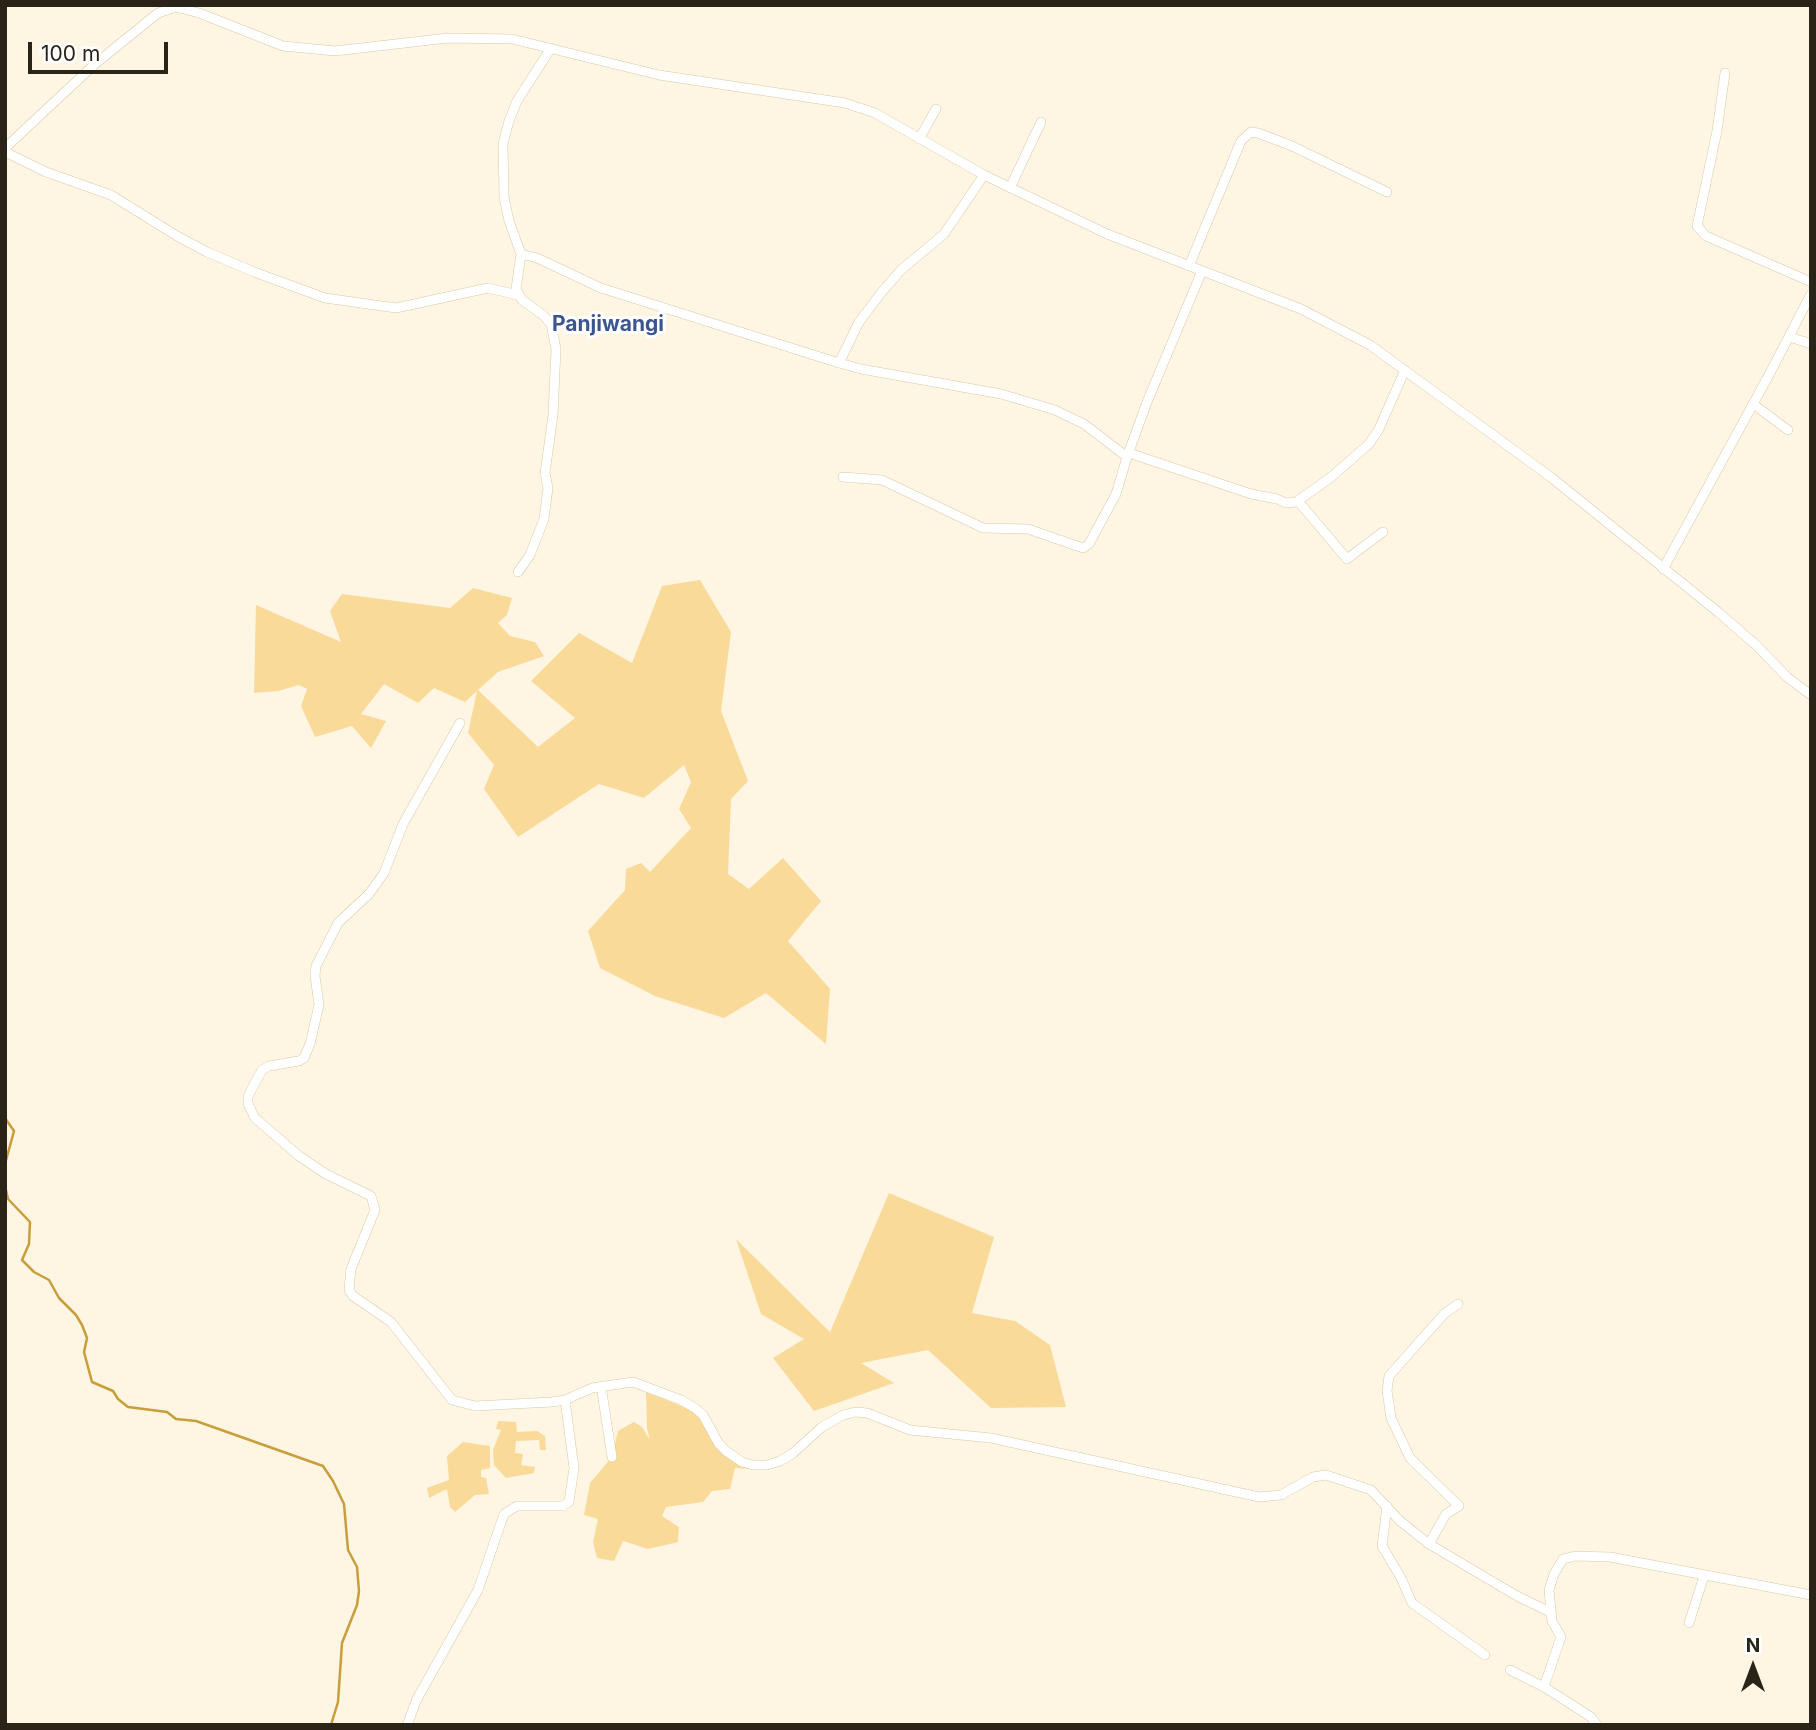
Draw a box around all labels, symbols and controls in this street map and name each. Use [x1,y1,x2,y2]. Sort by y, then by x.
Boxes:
scale bar [32,28,172,72]
text: 100 m [41,41,100,66]
district label: Panjiwangi [552,312,664,338]
north arrow [1718,1632,1788,1702]
text: N [1746,1634,1760,1657]

